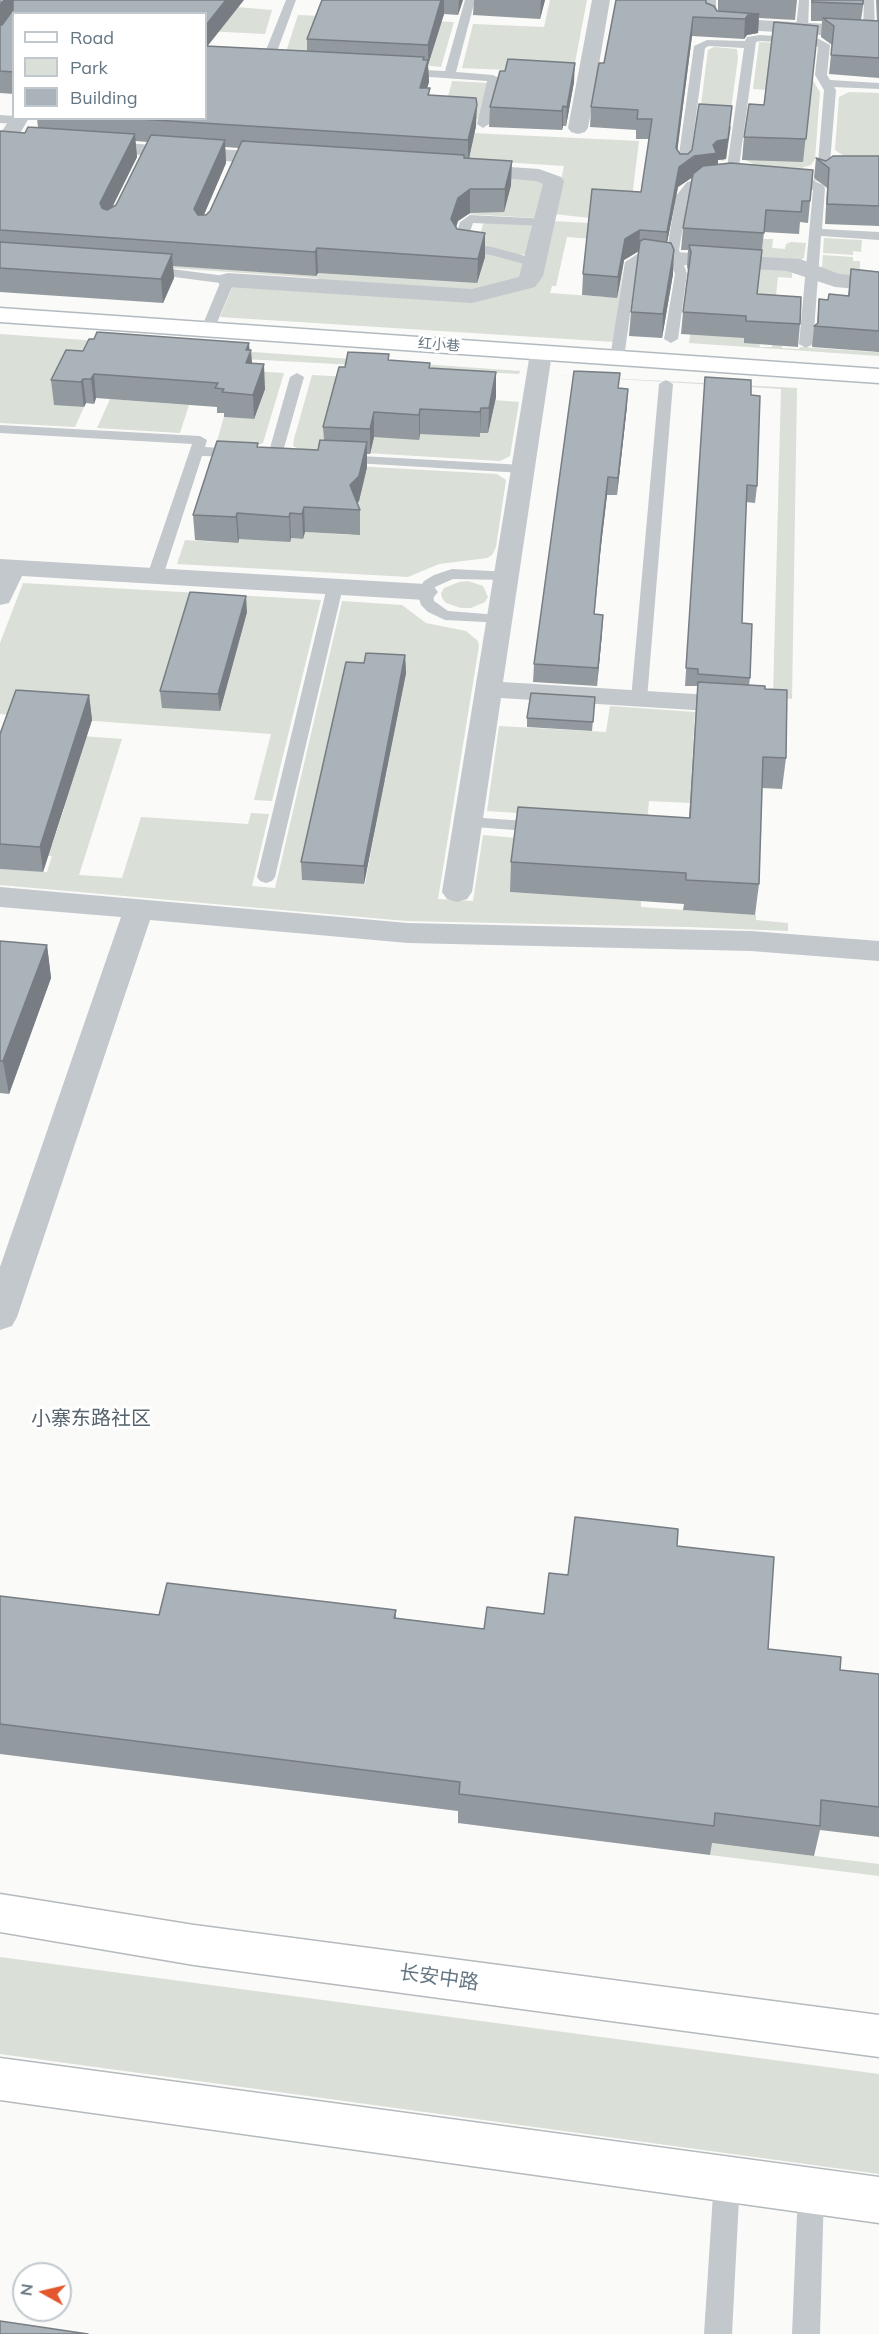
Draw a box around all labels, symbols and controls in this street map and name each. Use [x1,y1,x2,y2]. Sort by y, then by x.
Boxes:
legend [12,12,207,120]
text: Road [70,26,114,49]
text: Park [70,56,108,79]
text: Building [70,86,138,109]
street label: 红小巷 [417,335,461,355]
district label: 小寨东路社区 [31,1407,151,1431]
street label: 长安中路 [398,1961,480,1995]
north arrow [12,2262,72,2322]
text: N [15,2282,37,2297]

